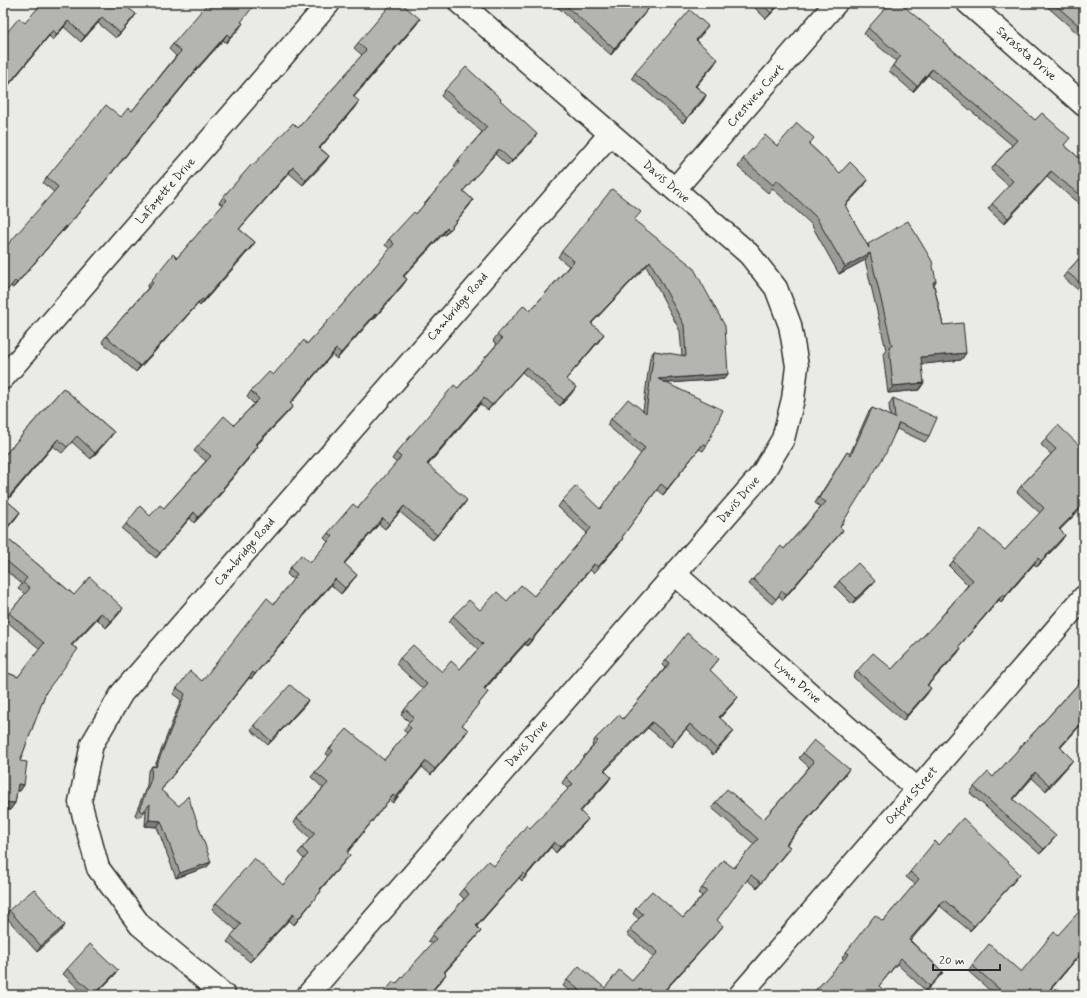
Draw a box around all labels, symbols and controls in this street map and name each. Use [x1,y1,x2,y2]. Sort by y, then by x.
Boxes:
street label: Sarasota Drive [992,23,1060,85]
street label: Crestview Court [724,60,788,131]
street label: Lafayette Drive [133,154,200,228]
street label: Davis Drive [639,157,693,207]
street label: Cambridge Road [424,270,492,344]
street label: Davis Drive [714,473,764,527]
street label: Cambridge Road [211,515,279,589]
street label: Lynn Drive [770,656,824,708]
street label: Davis Drive [502,717,552,771]
street label: Oxford Street [882,763,943,829]
scale bar [933,946,1000,972]
text: 20 m [939,953,965,969]

